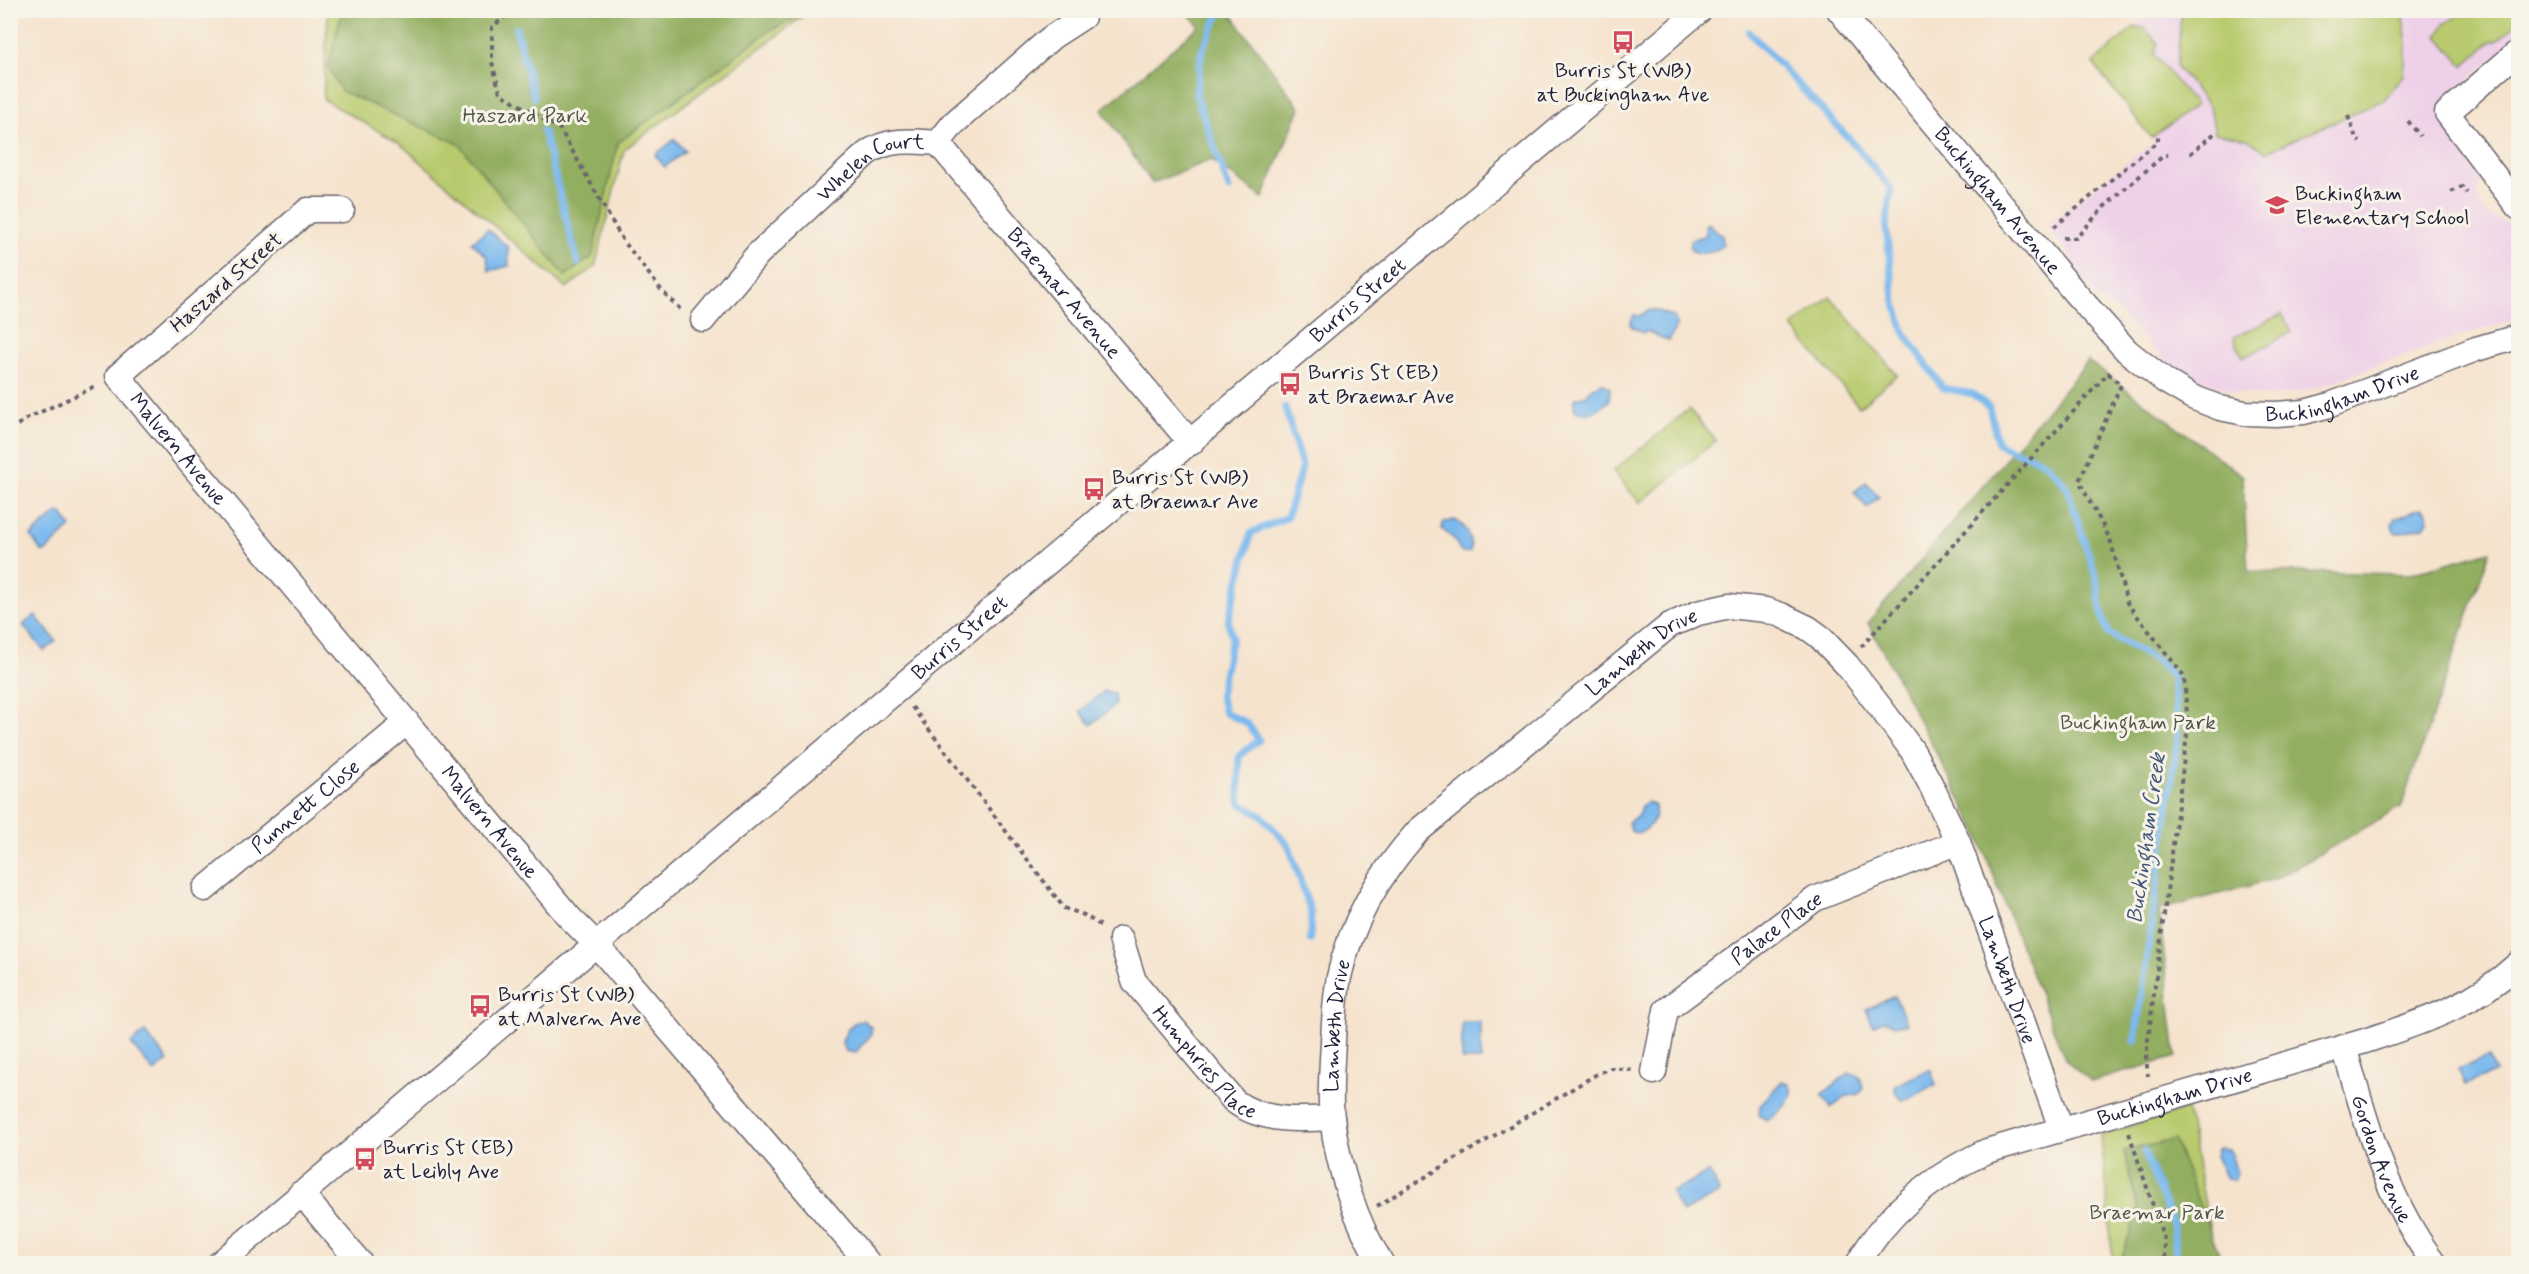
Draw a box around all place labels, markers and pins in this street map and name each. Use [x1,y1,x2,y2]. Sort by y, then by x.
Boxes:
bus stop icon: Burris St (WB) at Buckingham Ave [1610,29,1636,55]
place label: Burris St (WB) at Buckingham Ave [1537,57,1709,110]
place label: Buckingham Elementary School [2295,180,2470,232]
school or university icon: Buckingham Elementary School [2264,192,2290,218]
place label: Burris St (EB) at Braemar Ave [1308,359,1455,411]
bus stop icon: Burris St (EB) at Braemar Ave [1277,371,1303,397]
place label: Burris St (WB) at Braemar Ave [1112,464,1259,516]
bus stop icon: Burris St (WB) at Braemar Ave [1081,476,1107,502]
place label: Burris St (WB) at Malvern Ave [498,981,642,1033]
bus stop icon: Burris St (WB) at Malvern Ave [467,993,493,1019]
place label: Burris St (EB) at Leibly Ave [383,1134,514,1186]
bus stop icon: Burris St (EB) at Leibly Ave [352,1146,378,1172]

